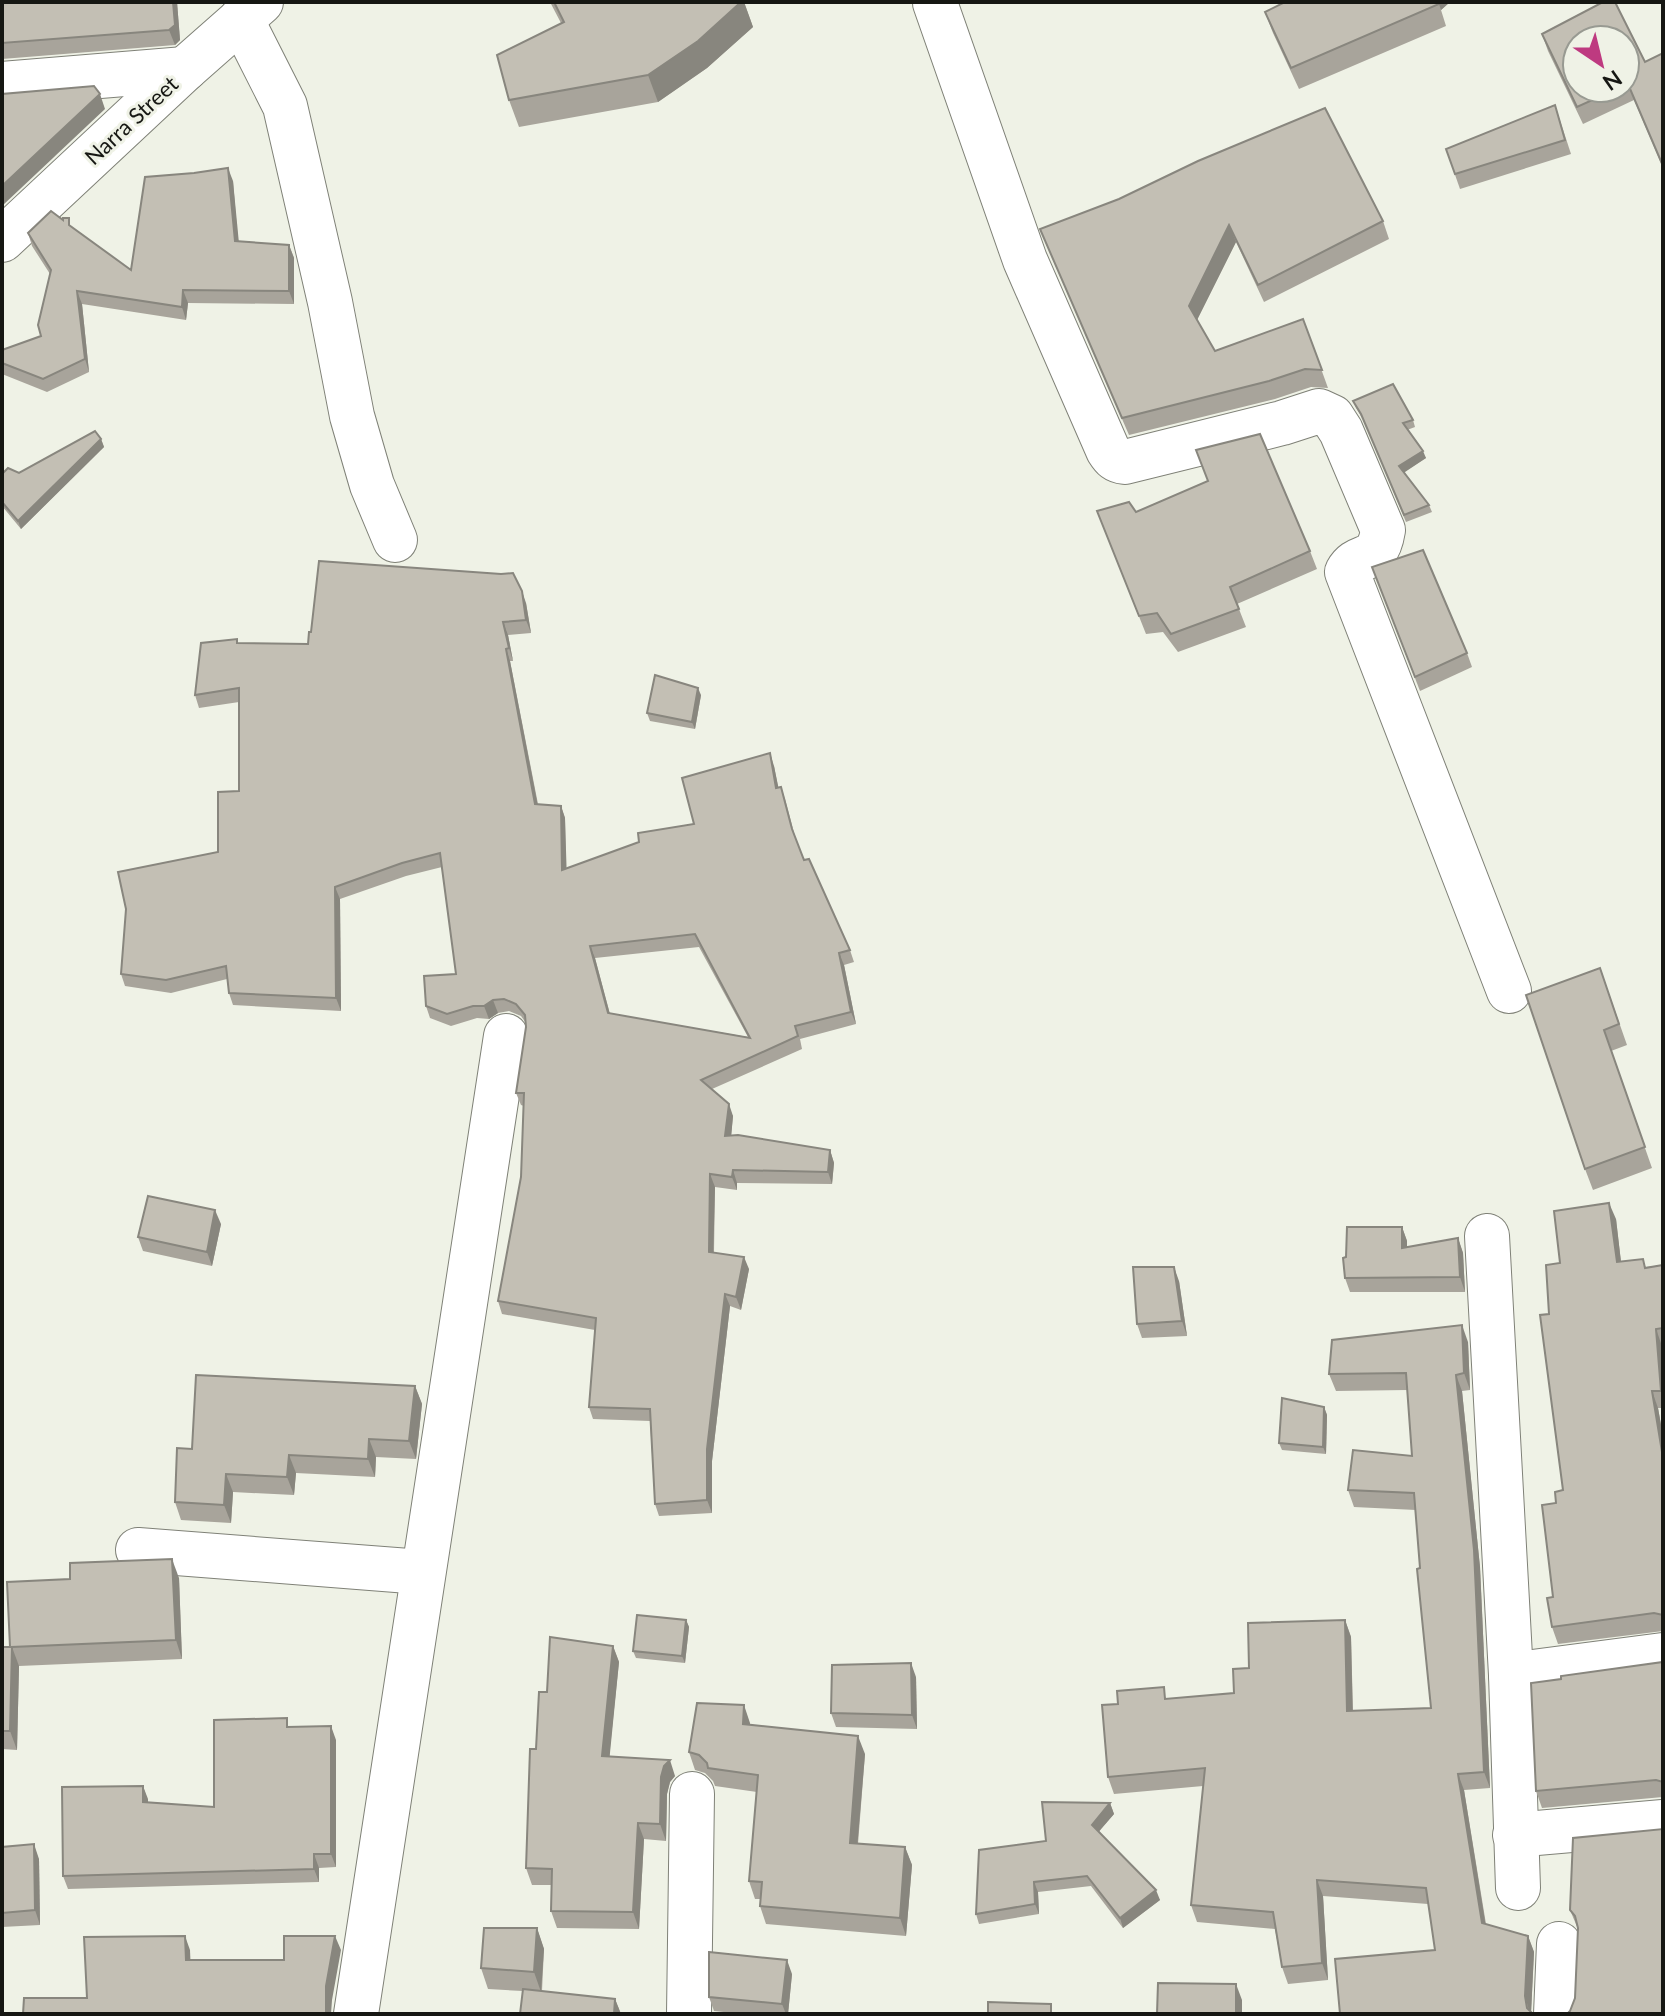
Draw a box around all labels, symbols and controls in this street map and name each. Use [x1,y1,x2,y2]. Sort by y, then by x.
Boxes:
north arrow [1561,24,1641,104]
text: N [1598,65,1627,97]
street label: Narra Street [79,70,183,170]

